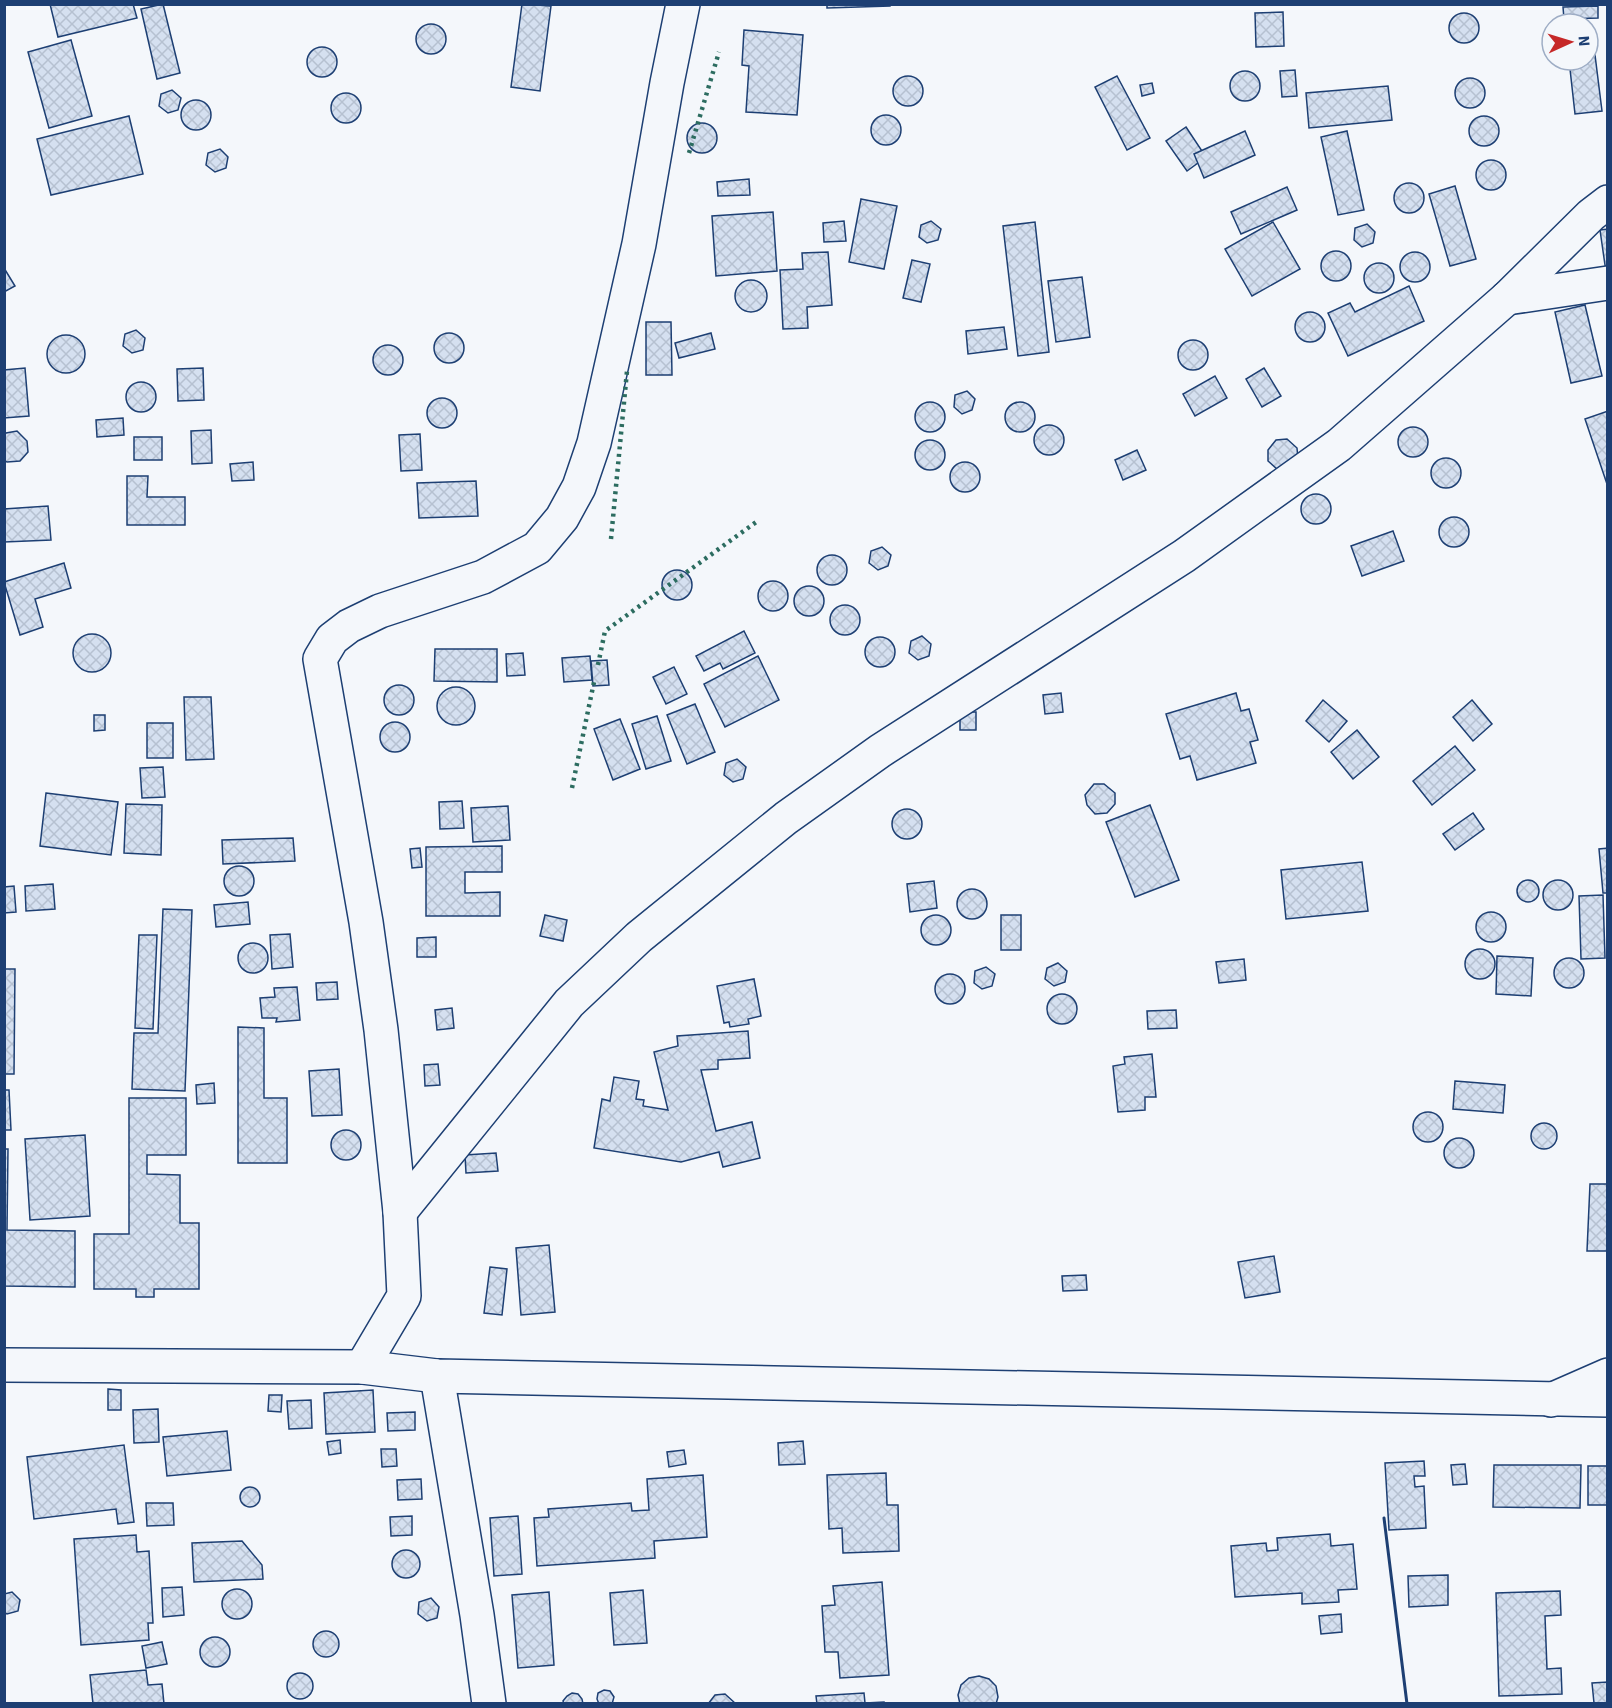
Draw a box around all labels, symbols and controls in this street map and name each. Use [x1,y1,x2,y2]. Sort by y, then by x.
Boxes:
north arrow [1540,12,1600,72]
text: N [1573,35,1595,47]

